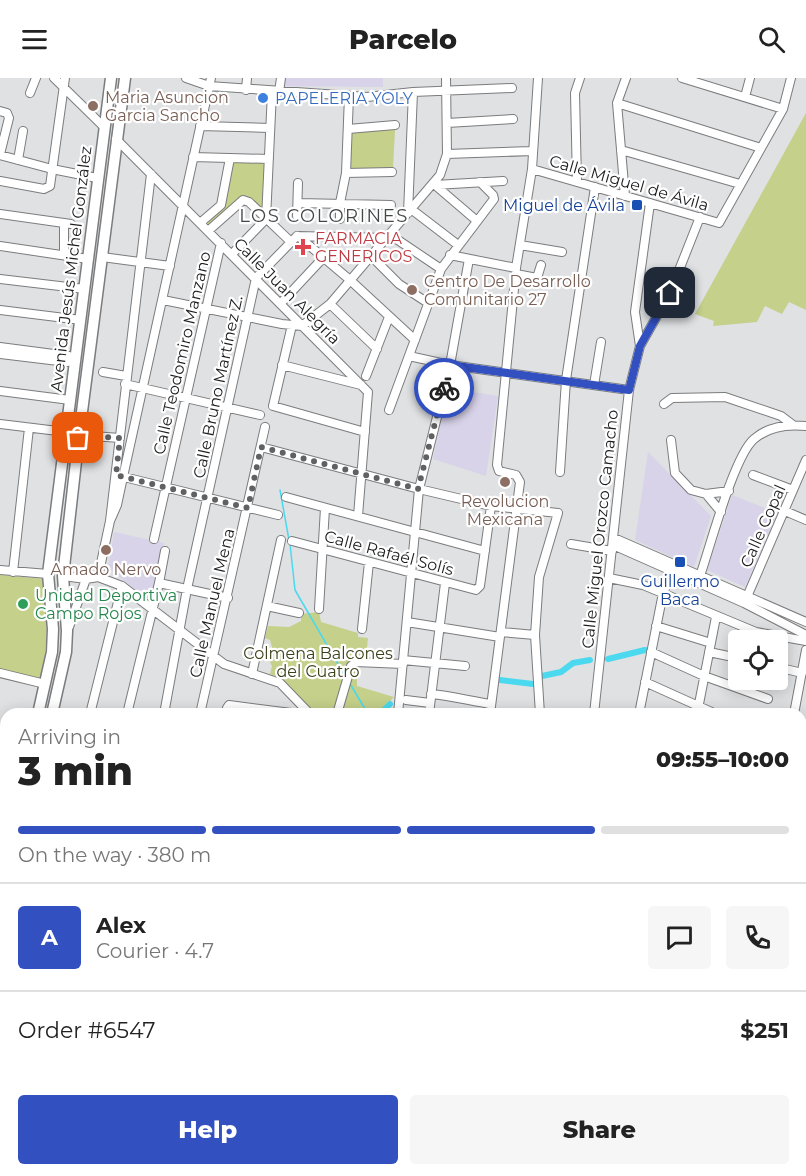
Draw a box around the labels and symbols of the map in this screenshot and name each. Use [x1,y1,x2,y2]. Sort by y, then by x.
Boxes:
place label: Maria Asuncion Garcia Sancho [105,88,229,125]
place label: PAPELERIA YOLY [275,89,414,108]
marker: PAPELERIA YOLY [256,91,270,105]
marker: Maria Asuncion Garcia Sancho [86,99,100,113]
street label: Avenida Jesús Michel González [46,145,96,393]
street label: Calle Miguel de Ávila [547,151,711,215]
place label: Miguel de Ávila [503,195,625,215]
marker: Miguel de Ávila [630,198,644,212]
district label: LOS COLORINES [239,205,409,227]
place label: FARMACIA GENERICOS [315,229,412,266]
street label: Calle Juan Alegría [230,234,344,348]
marker: FARMACIA GENERICOS [296,240,310,254]
street label: Calle Teodomiro Manzano [149,250,215,456]
pin [644,267,695,318]
place label: Centro De Desarrollo Comunitario 27 [424,272,591,309]
marker: Centro De Desarrollo Comunitario 27 [405,283,419,297]
street label: Calle Bruno Martínez Z. [189,294,247,480]
courier [414,358,474,418]
street label: Calle Miguel Orozco Camacho [578,409,622,649]
pin [52,412,103,463]
marker: Revolucion Mexicana [498,475,512,489]
street label: Calle Copal [736,482,790,570]
place label: Revolucion Mexicana [461,492,549,529]
street label: Calle Manuel Mena [186,526,238,680]
street label: Calle Rafaél Solís [322,527,456,579]
marker: Amado Nervo [99,543,113,557]
marker: Guillermo Baca [673,555,687,569]
place label: Amado Nervo [51,560,161,579]
place label: Guillermo Baca [641,572,720,609]
place label: Unidad Deportiva Campo Rojos [35,586,177,623]
marker: Unidad Deportiva Campo Rojos [16,597,30,611]
park label: Colmena Balcones del Cuatro [243,644,393,681]

